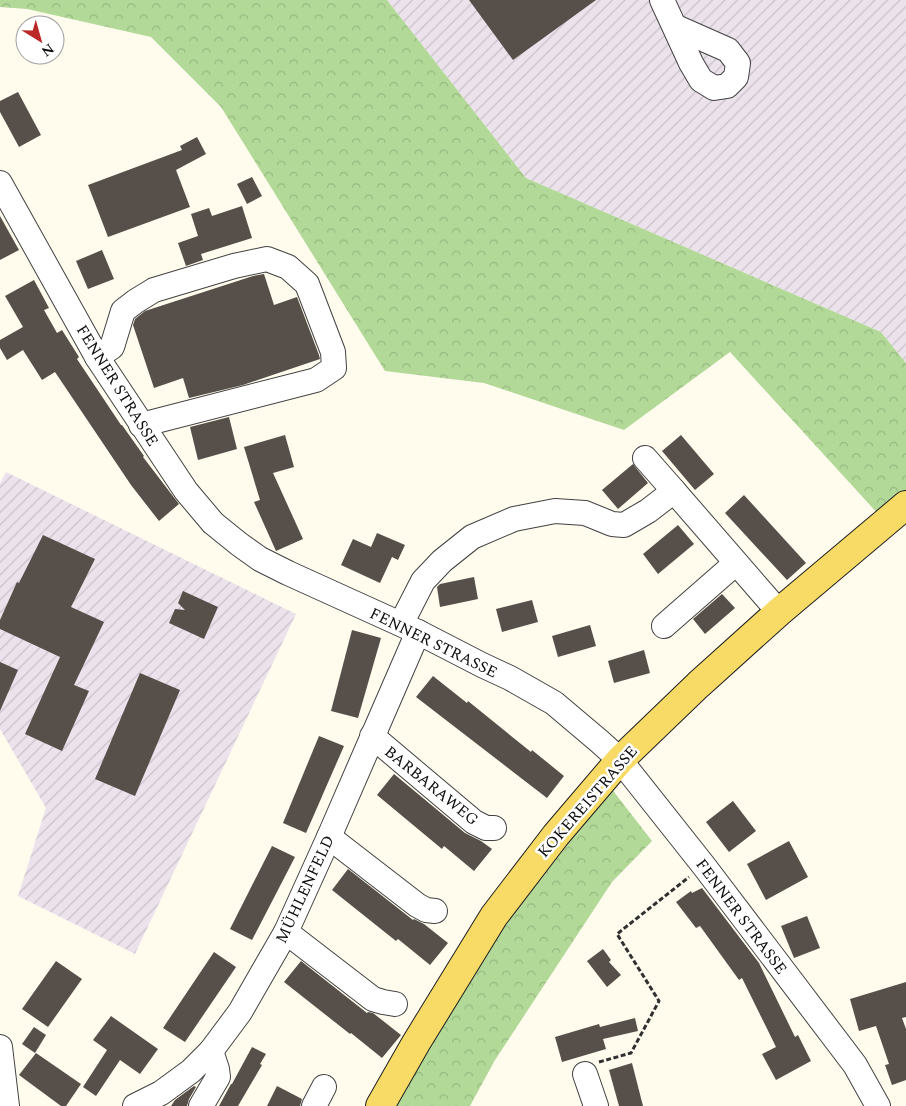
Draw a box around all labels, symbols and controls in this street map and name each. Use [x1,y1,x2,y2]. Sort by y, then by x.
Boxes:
north arrow [15,15,65,65]
text: N [37,38,58,62]
street label: FENNER STRASSE [70,320,164,451]
street label: FENNER STRASSE [365,601,502,684]
street label: BARBARAWEG [379,740,484,831]
street label: KOKEREISTRASSE [532,740,643,863]
street label: MÜHLENFELD [269,831,340,947]
street label: FENNER STRASSE [690,854,793,980]

